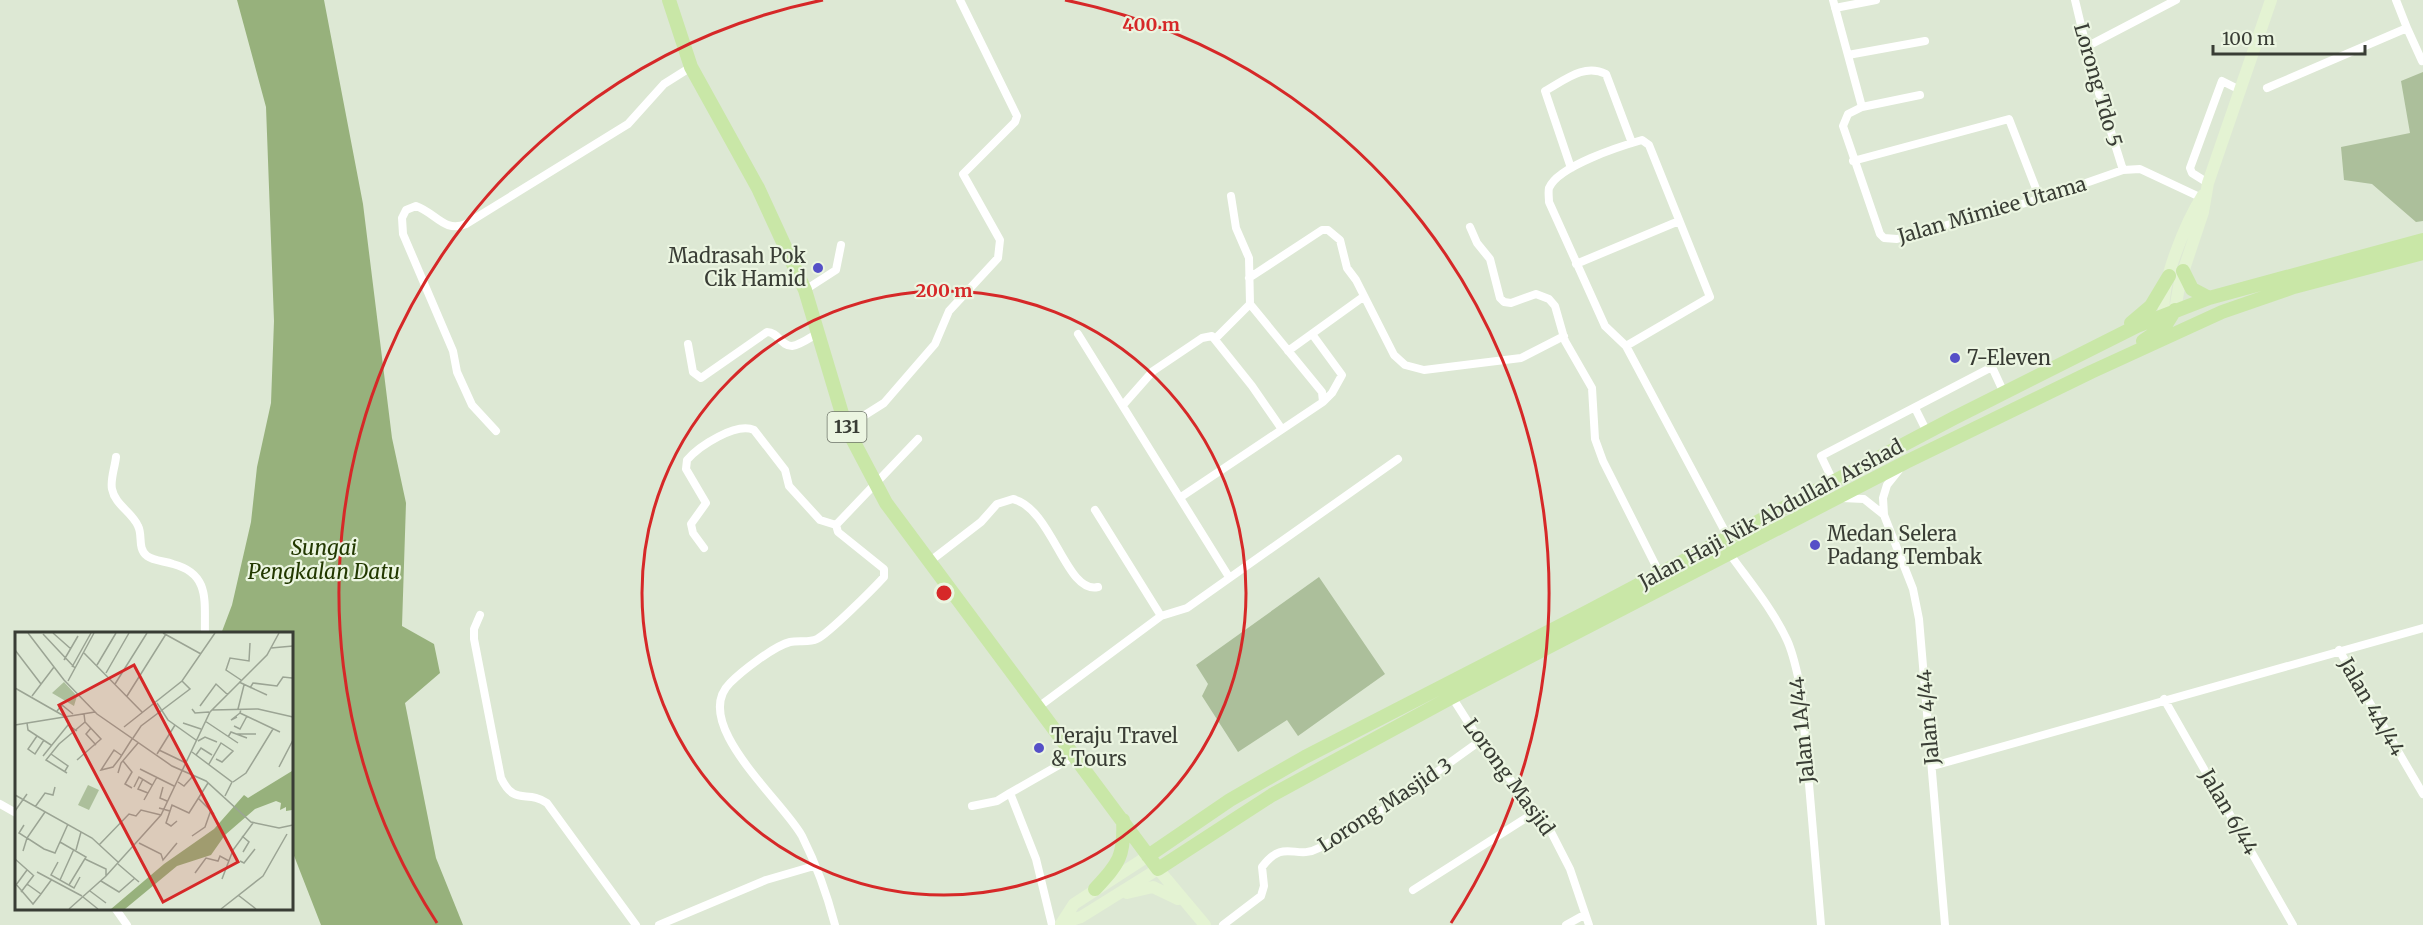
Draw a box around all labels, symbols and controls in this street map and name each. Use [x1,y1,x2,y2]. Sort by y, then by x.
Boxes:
text: 400 m [1122,13,1180,36]
scale bar [2213,18,2364,56]
street label: Lorong Tdo 5 [2069,20,2128,150]
text: 100 m [2222,27,2275,50]
street label: Jalan Mimiee Utama [1894,171,2089,249]
place label: Madrasah Pok Cik Hamid [668,243,806,291]
marker: Madrasah Pok Cik Hamid [811,261,825,275]
text: 200 m [916,279,972,302]
place label: 7-Eleven [1967,345,2051,370]
marker: 7-Eleven [1948,351,1962,365]
road number: 131 [828,412,866,442]
street label: Jalan Haji Nik Abdullah Arshad [1634,433,1907,594]
place label: Medan Selera Padang Tembak [1827,521,1982,569]
water label: Sungai Pengkalan Datu [248,534,400,585]
marker: Medan Selera Padang Tembak [1808,538,1822,552]
centre of rings [934,583,954,603]
inset map [15,632,292,910]
street label: Jalan 4A/44 [2334,652,2411,760]
street label: Jalan 4/44 [1911,668,1944,767]
street label: Jalan 1A/44 [1783,676,1820,786]
street label: Lorong Masjid [1459,713,1560,840]
place label: Teraju Travel & Tours [1051,723,1178,771]
marker: Teraju Travel & Tours [1032,741,1046,755]
street label: Lorong Masjid 3 [1313,752,1456,857]
street label: Jalan 6/44 [2194,763,2264,859]

